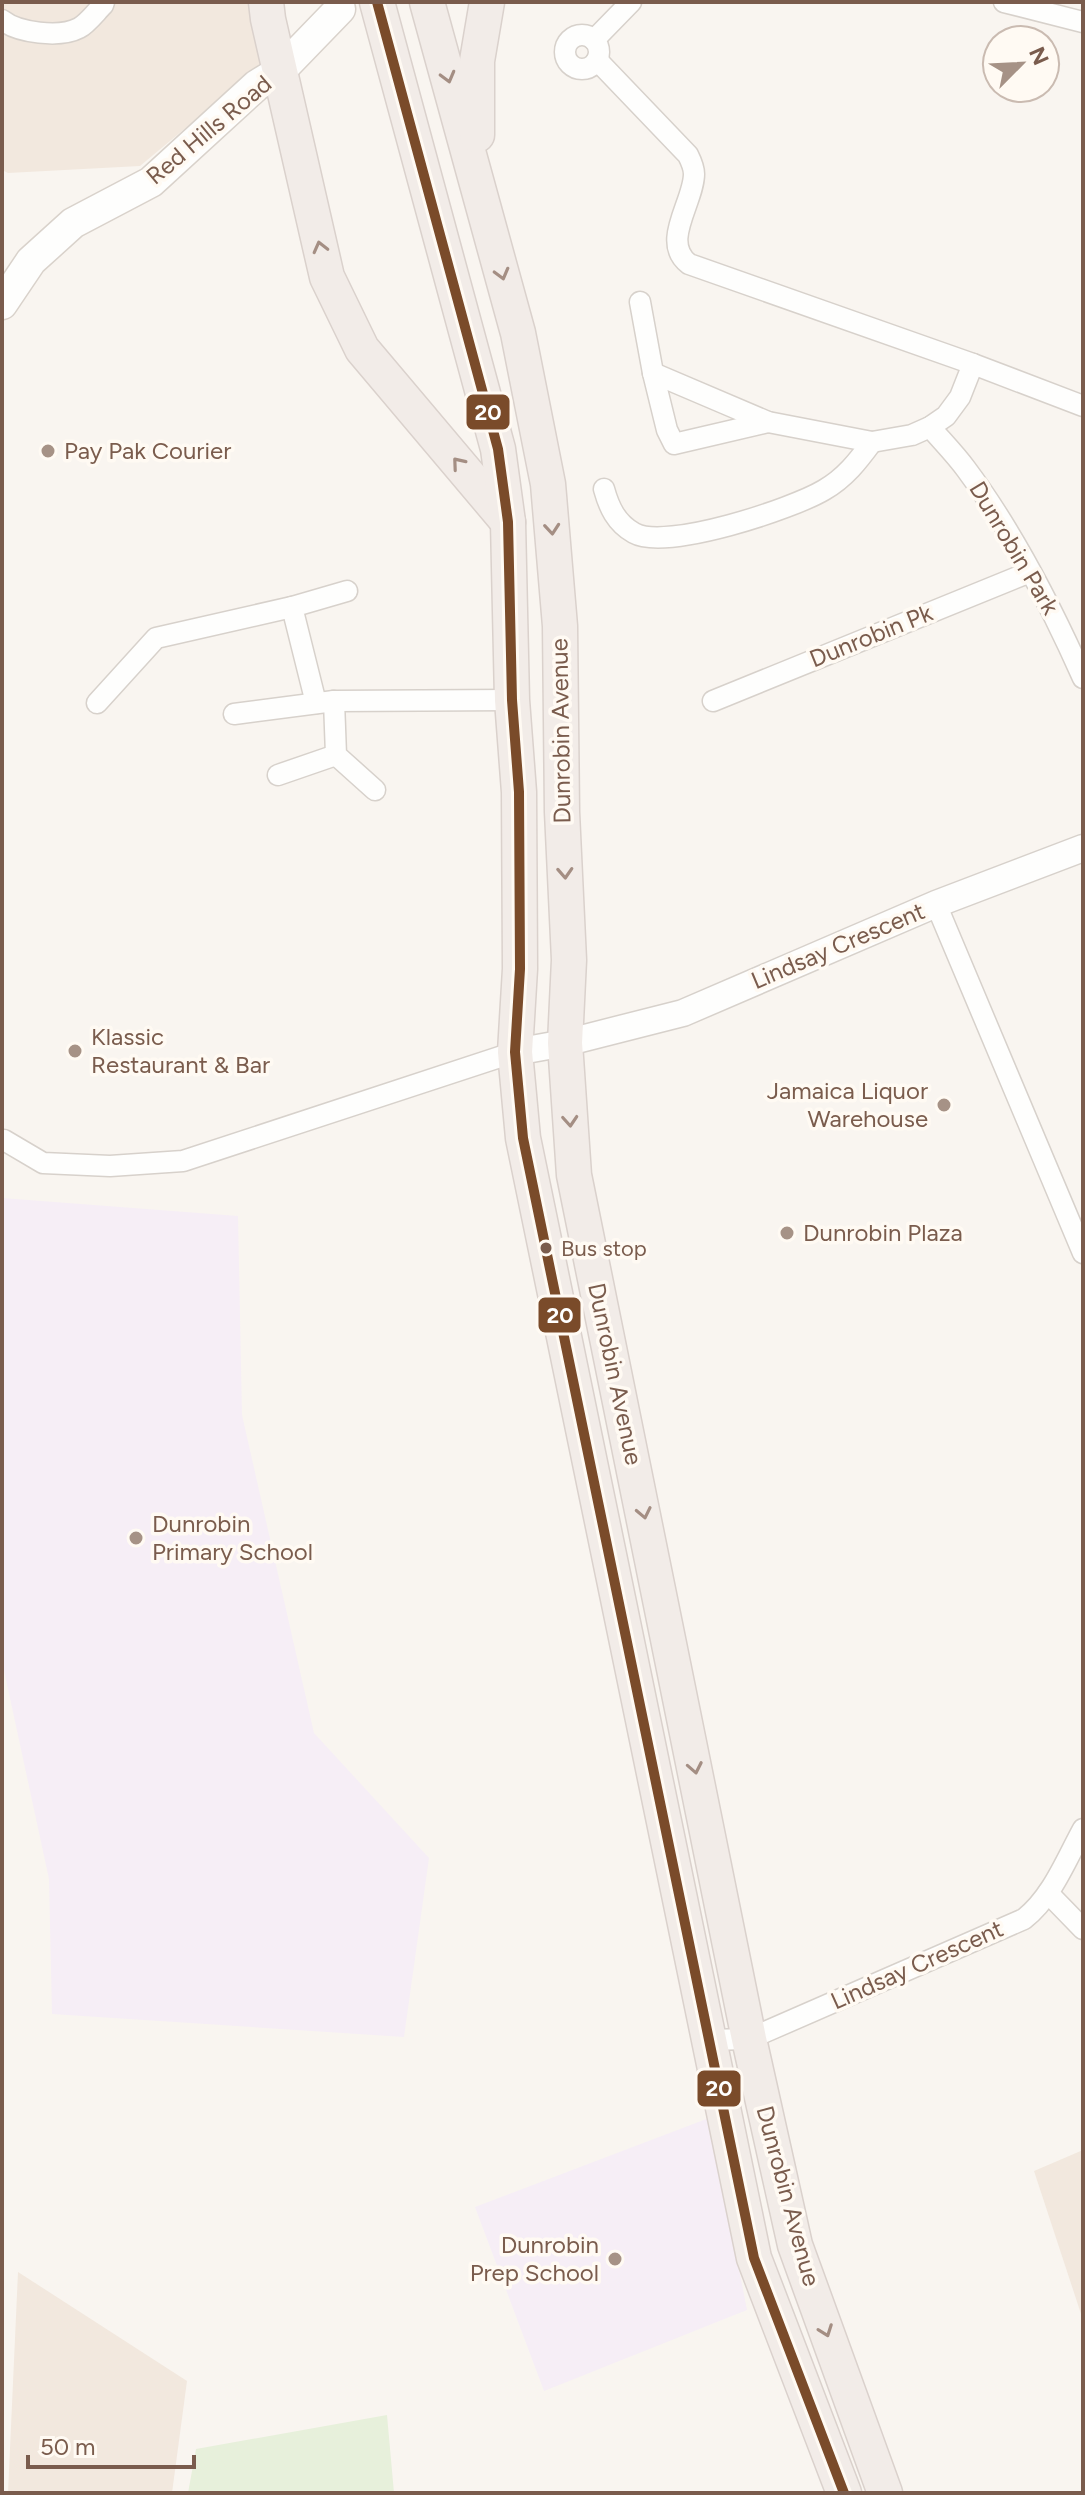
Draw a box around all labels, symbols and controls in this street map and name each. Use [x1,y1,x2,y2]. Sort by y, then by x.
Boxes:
north arrow [981,24,1061,104]
text: N [1023,43,1055,69]
street label: Red Hills Road [140,69,277,190]
one-way arrow [439,70,455,84]
one-way arrow [312,240,329,254]
one-way arrow [493,267,509,281]
line badge: 20 [465,393,511,431]
text: 20 [475,399,502,426]
place label: Pay Pak Courier [64,436,231,465]
marker: Pay Pak Courier [39,442,57,460]
one-way arrow [453,457,468,472]
street label: Dunrobin Park [963,476,1066,620]
one-way arrow [543,523,560,536]
street label: Dunrobin Pk [805,598,937,673]
street label: Dunrobin Avenue [544,638,577,824]
one-way arrow [556,867,573,880]
street label: Lindsay Crescent [747,896,929,995]
place label: Klassic Restaurant & Bar [91,1022,270,1079]
marker: Klassic Restaurant & Bar [66,1042,84,1060]
place label: Jamaica Liquor Warehouse [767,1076,928,1133]
marker: Jamaica Liquor Warehouse [935,1096,953,1114]
one-way arrow [561,1115,578,1128]
place label: Dunrobin Plaza [803,1218,963,1247]
marker: Dunrobin Plaza [778,1224,796,1242]
place label: Bus stop [561,1235,647,1262]
marker: Bus stop [538,1240,554,1256]
street label: Dunrobin Avenue [582,1280,649,1468]
line badge: 20 [537,1296,582,1334]
text: 20 [547,1302,574,1329]
one-way arrow [634,1507,651,1520]
place label: Dunrobin Primary School [152,1509,313,1566]
marker: Dunrobin Primary School [127,1529,145,1547]
one-way arrow [686,1761,703,1775]
street label: Lindsay Crescent [826,1914,1007,2016]
line badge: 20 [696,2069,742,2108]
text: 20 [706,2075,733,2102]
street label: Dunrobin Avenue [750,2103,826,2289]
place label: Dunrobin Prep School [470,2230,599,2287]
marker: Dunrobin Prep School [606,2250,624,2268]
one-way arrow [816,2323,833,2337]
scale bar [28,2419,194,2469]
text: 50 m [40,2432,96,2461]

